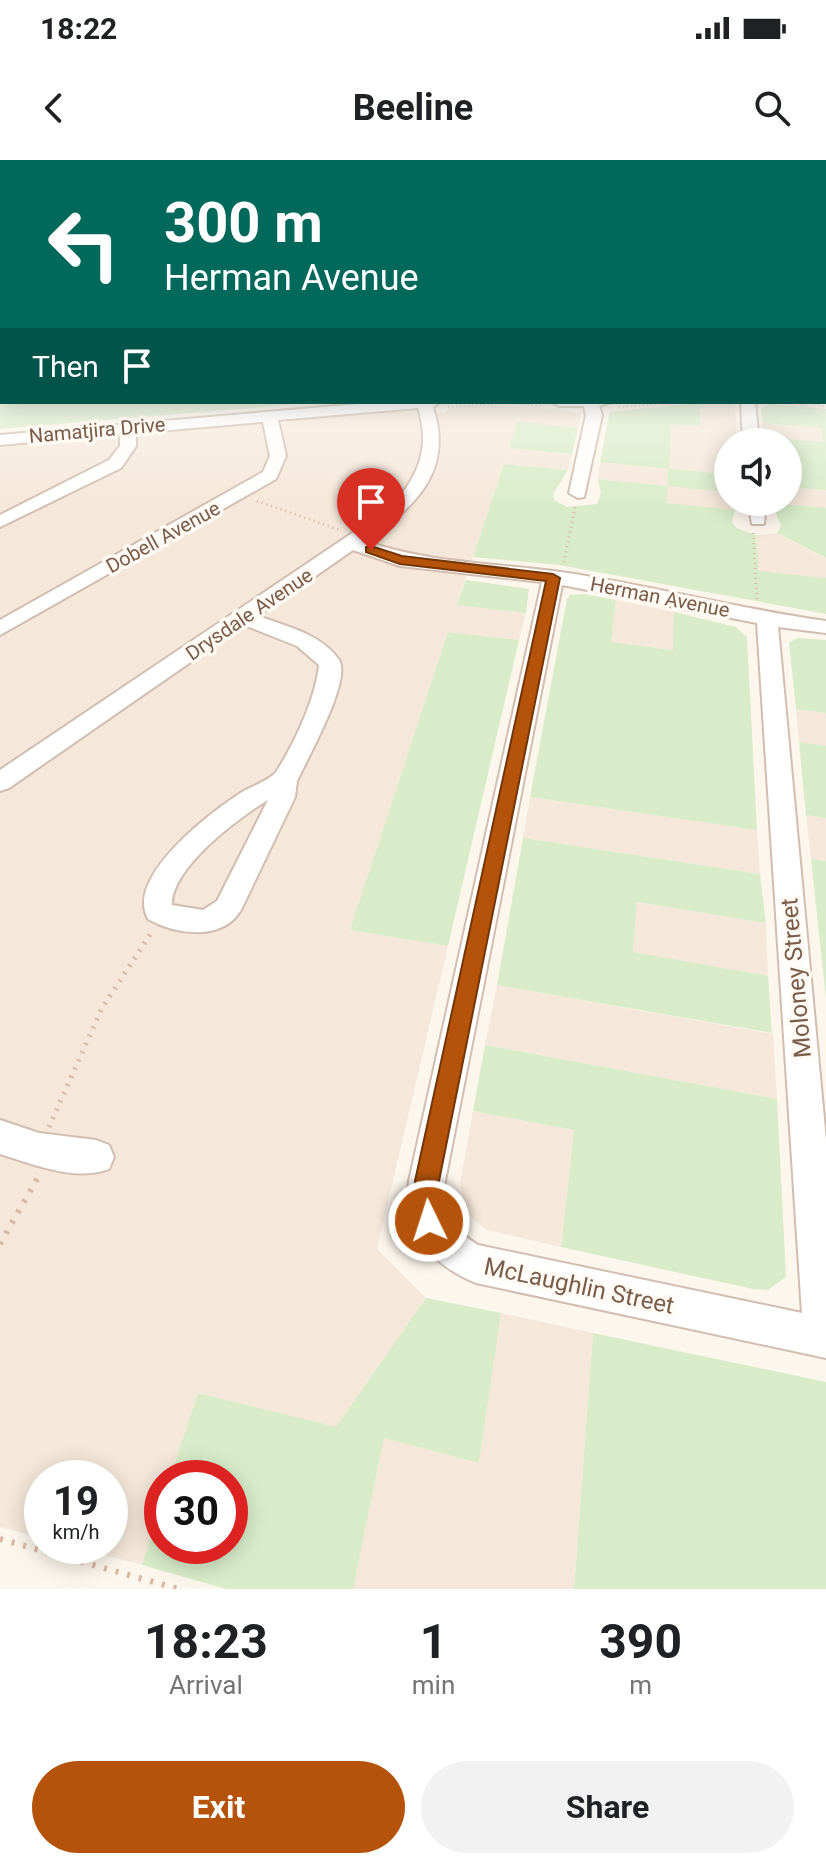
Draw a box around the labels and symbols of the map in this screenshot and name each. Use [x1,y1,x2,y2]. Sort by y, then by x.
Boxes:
street label: Namatjira Drive [28,412,166,448]
pin [337,468,405,550]
street label: Dobell Avenue [102,496,224,578]
street label: Drysdale Avenue [181,563,317,665]
street label: Herman Avenue [588,572,732,622]
street label: Moloney Street [775,897,817,1059]
position arrow [387,1179,471,1263]
street label: McLaughlin Street [481,1252,677,1320]
speed limit sign: 30 [144,1460,248,1564]

